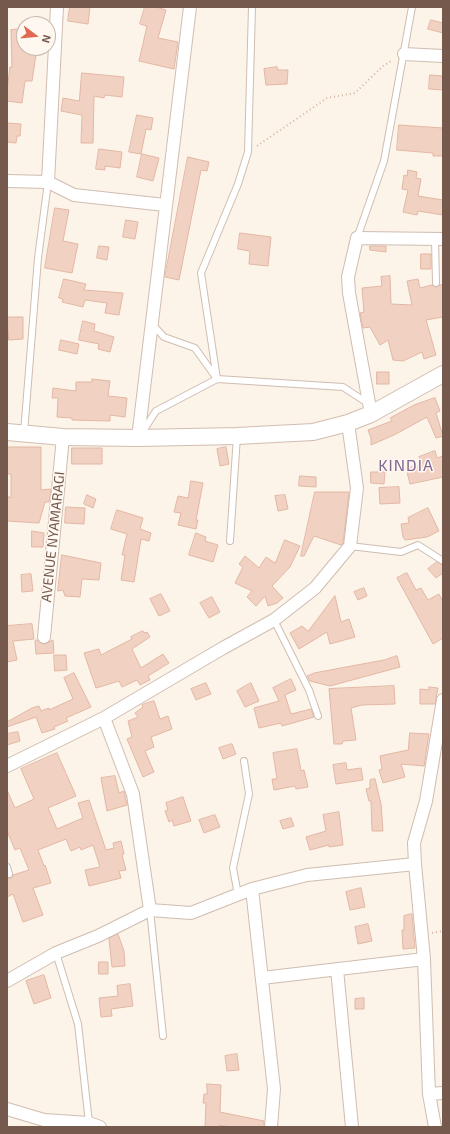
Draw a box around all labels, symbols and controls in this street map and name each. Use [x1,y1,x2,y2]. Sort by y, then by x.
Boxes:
north arrow [16,16,56,56]
text: N [40,34,54,45]
district label: KINDIA [378,456,434,476]
street label: AVENUE NYAMARAGI [38,471,68,603]

